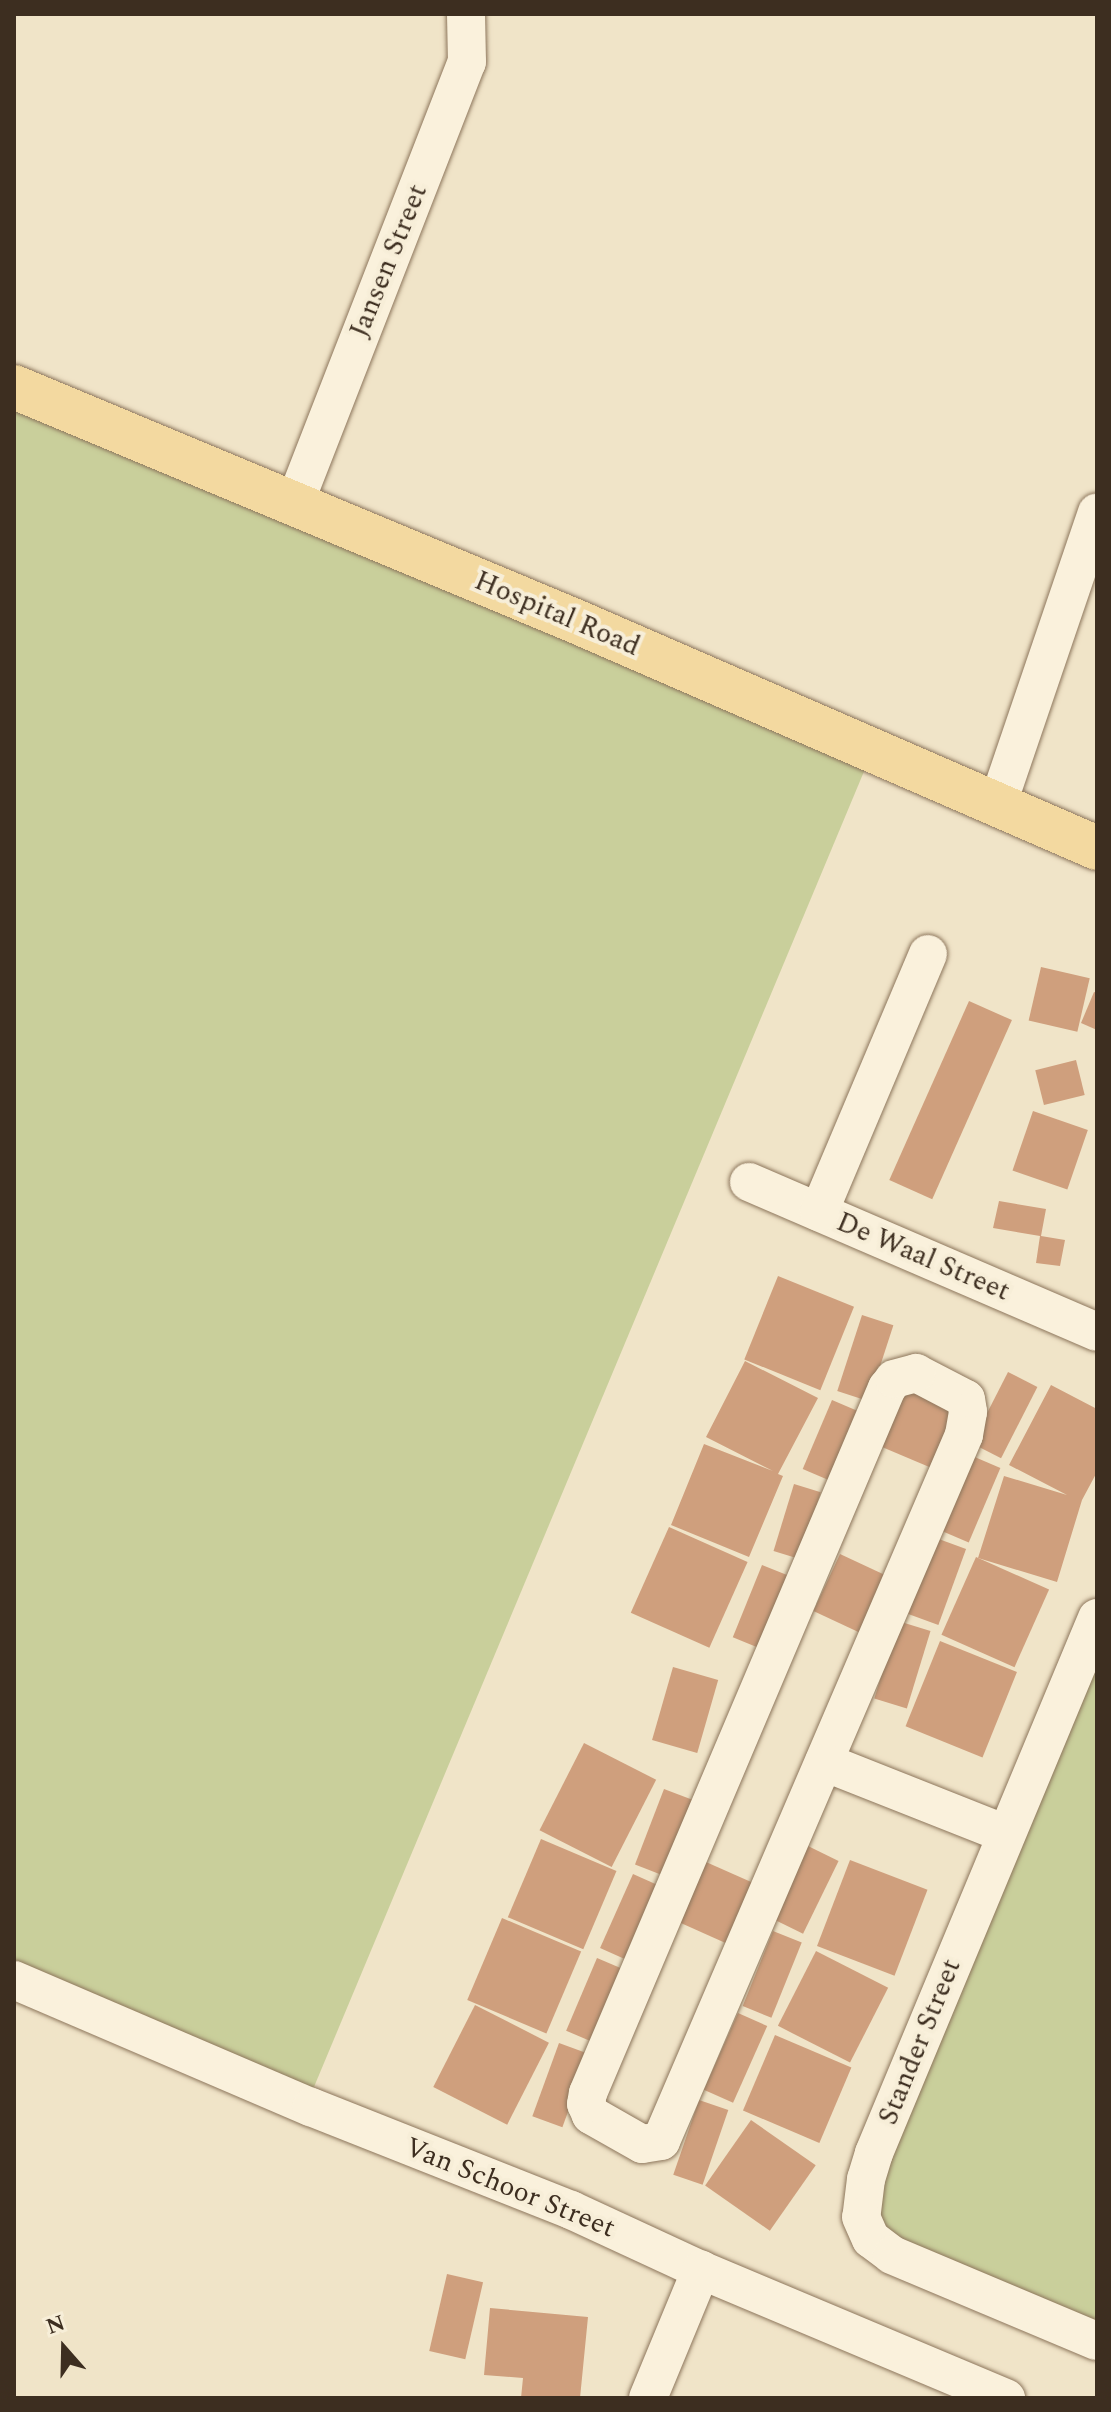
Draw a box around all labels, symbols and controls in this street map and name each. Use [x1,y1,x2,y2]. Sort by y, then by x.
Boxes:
street label: Jansen Street [343,179,435,343]
street label: Hospital Road [469,564,645,664]
street label: De Waal Street [831,1205,1015,1309]
street label: Stander Street [871,1954,969,2130]
street label: Van Schoor Street [400,2131,620,2245]
text: N [42,2306,70,2344]
north arrow [24,2308,104,2388]

